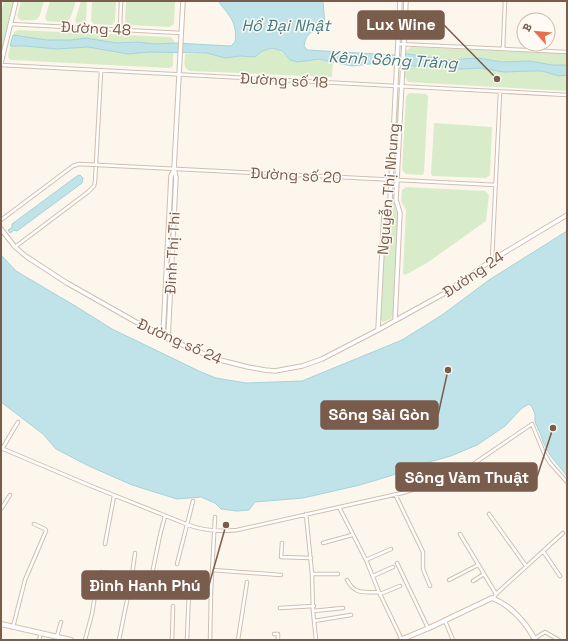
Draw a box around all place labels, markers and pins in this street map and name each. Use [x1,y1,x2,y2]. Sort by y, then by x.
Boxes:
callout: Lux Wine [358,11,444,39]
callout: Sông Sài Gòn [321,401,438,429]
callout: Sông Vàm Thuật [396,463,537,491]
callout: Đình Hanh Phú [82,571,209,599]

